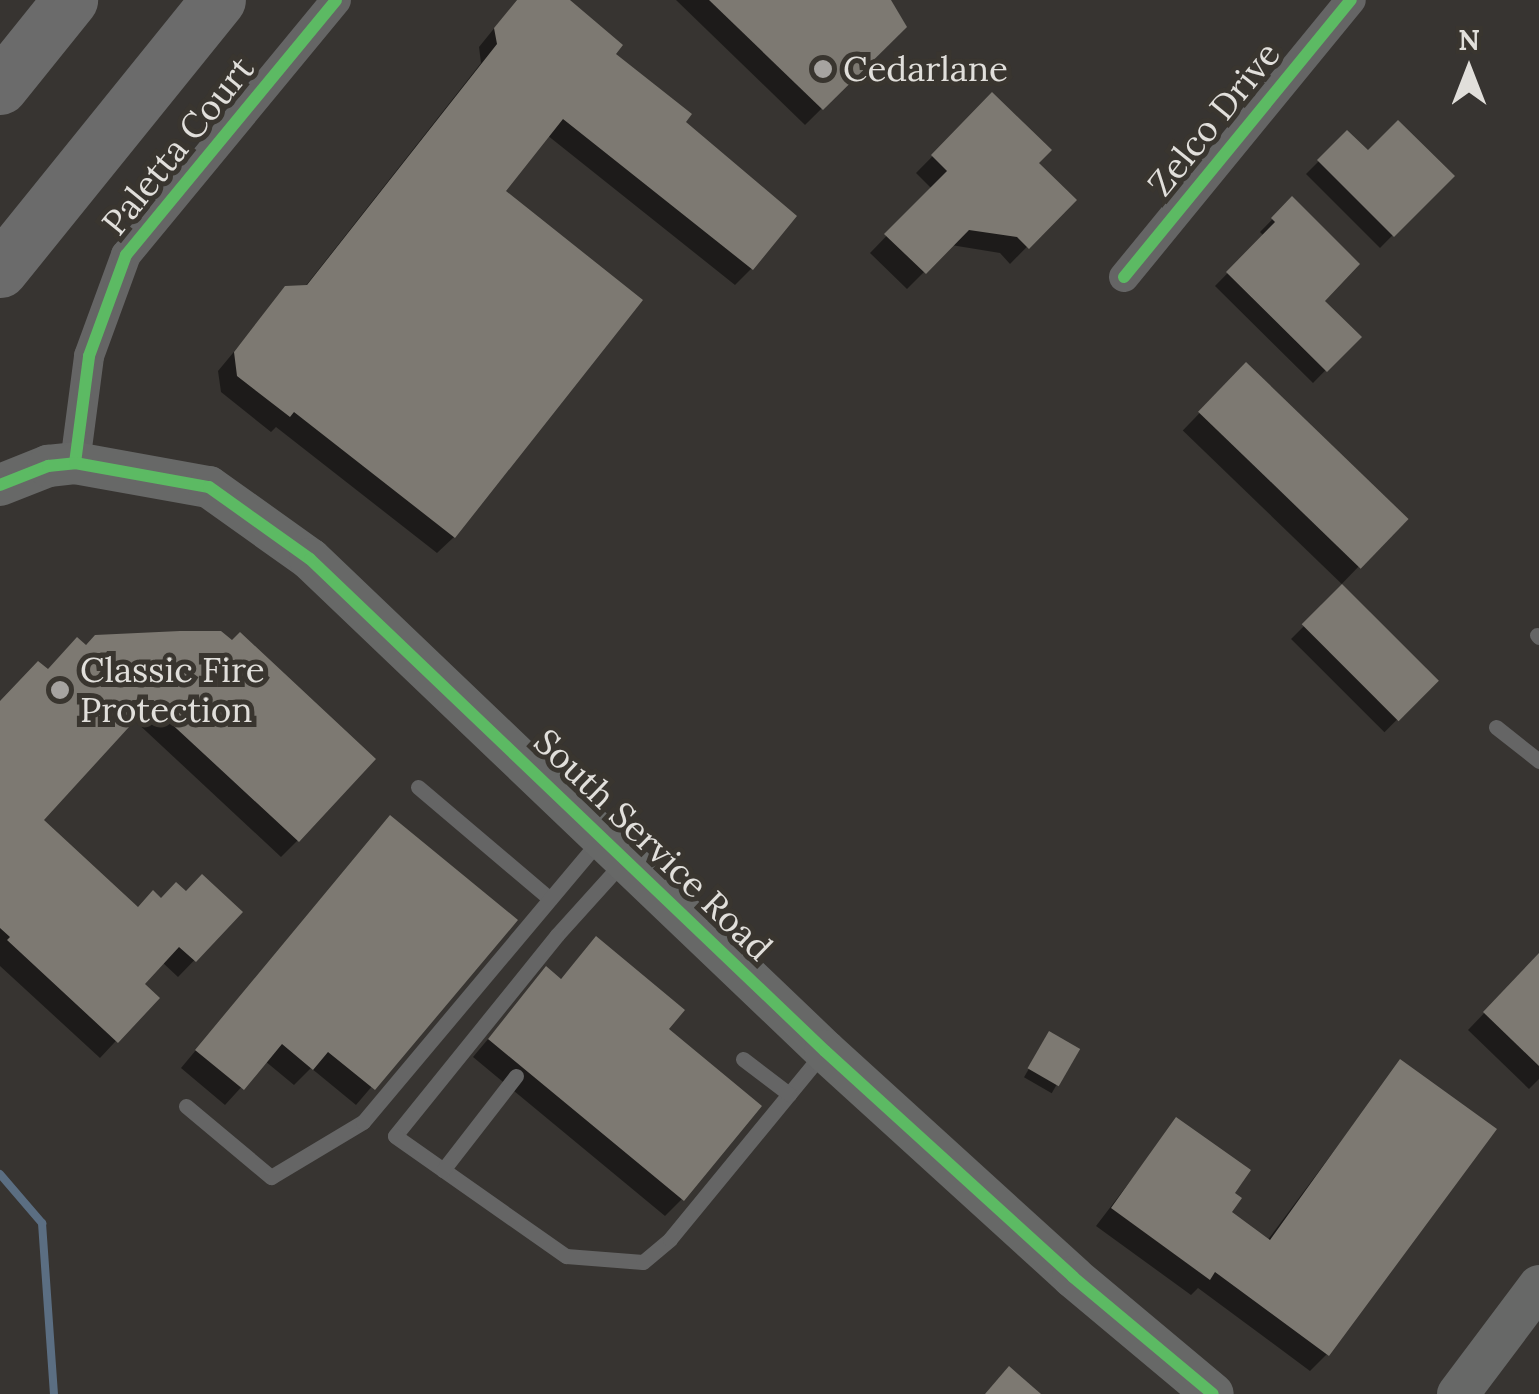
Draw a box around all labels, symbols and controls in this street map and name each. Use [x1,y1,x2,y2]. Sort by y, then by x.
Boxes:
north arrow [1419,20,1519,120]
text: N [1458,22,1480,58]
street label: Zelco Drive [1139,34,1289,204]
place label: Cedarlane [843,48,1008,90]
street label: Paletta Court [93,49,263,243]
marker: Cedarlane [812,58,834,80]
place label: Classic Fire Protection [80,649,265,731]
marker: Classic Fire Protection [49,679,71,701]
street label: South Service Road [525,721,781,969]

